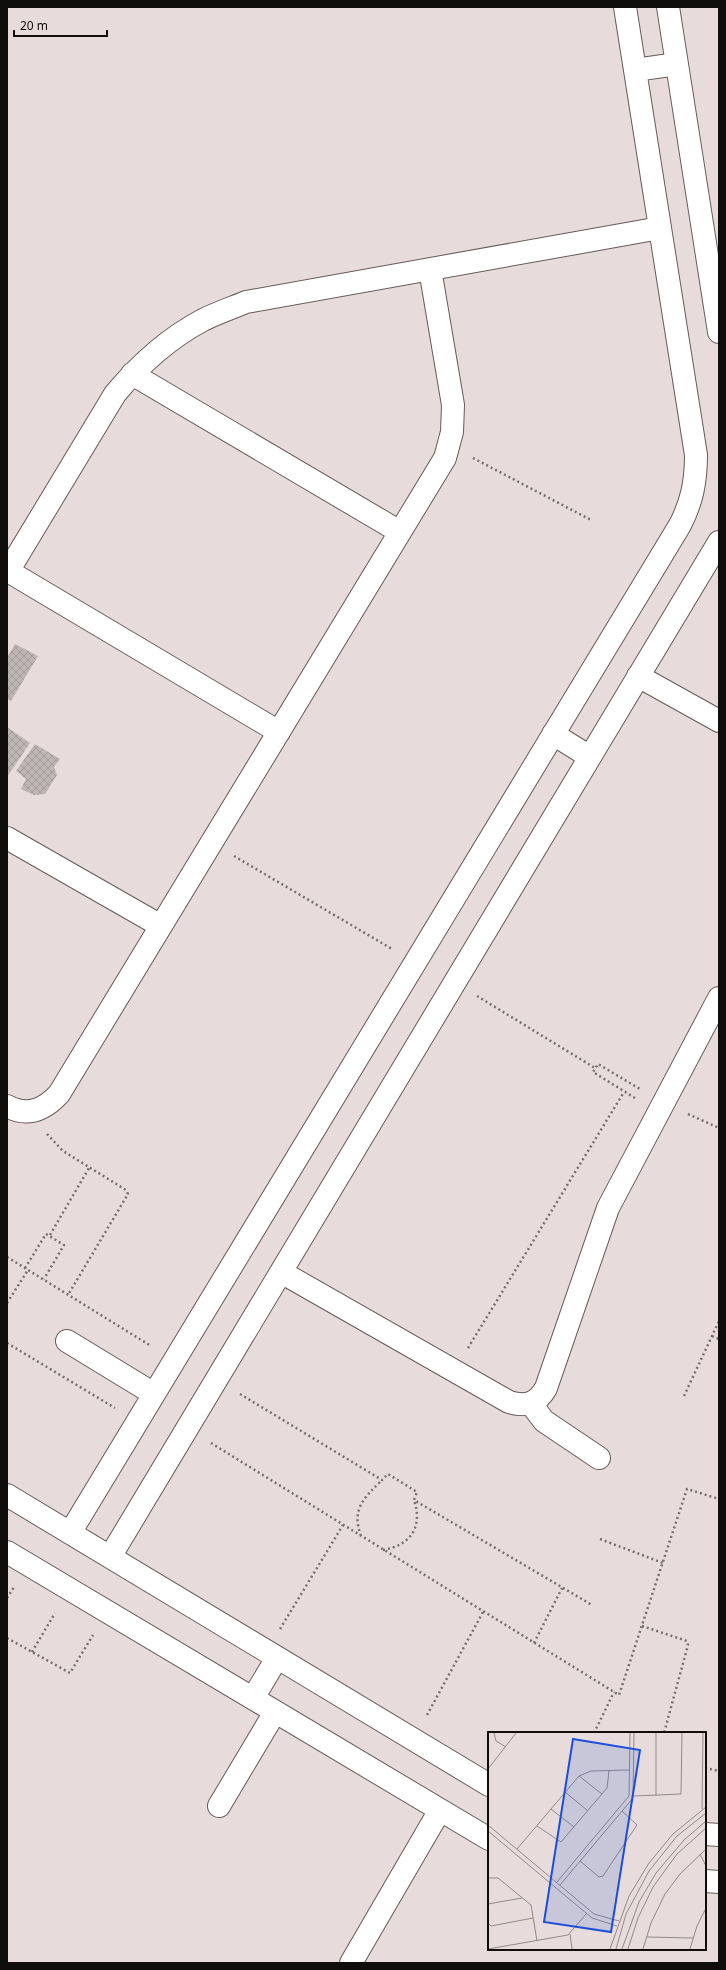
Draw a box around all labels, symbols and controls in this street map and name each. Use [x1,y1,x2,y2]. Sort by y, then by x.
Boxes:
scale bar [14,12,107,38]
text: 20 m [20,17,48,34]
inset map [488,1732,706,1950]

